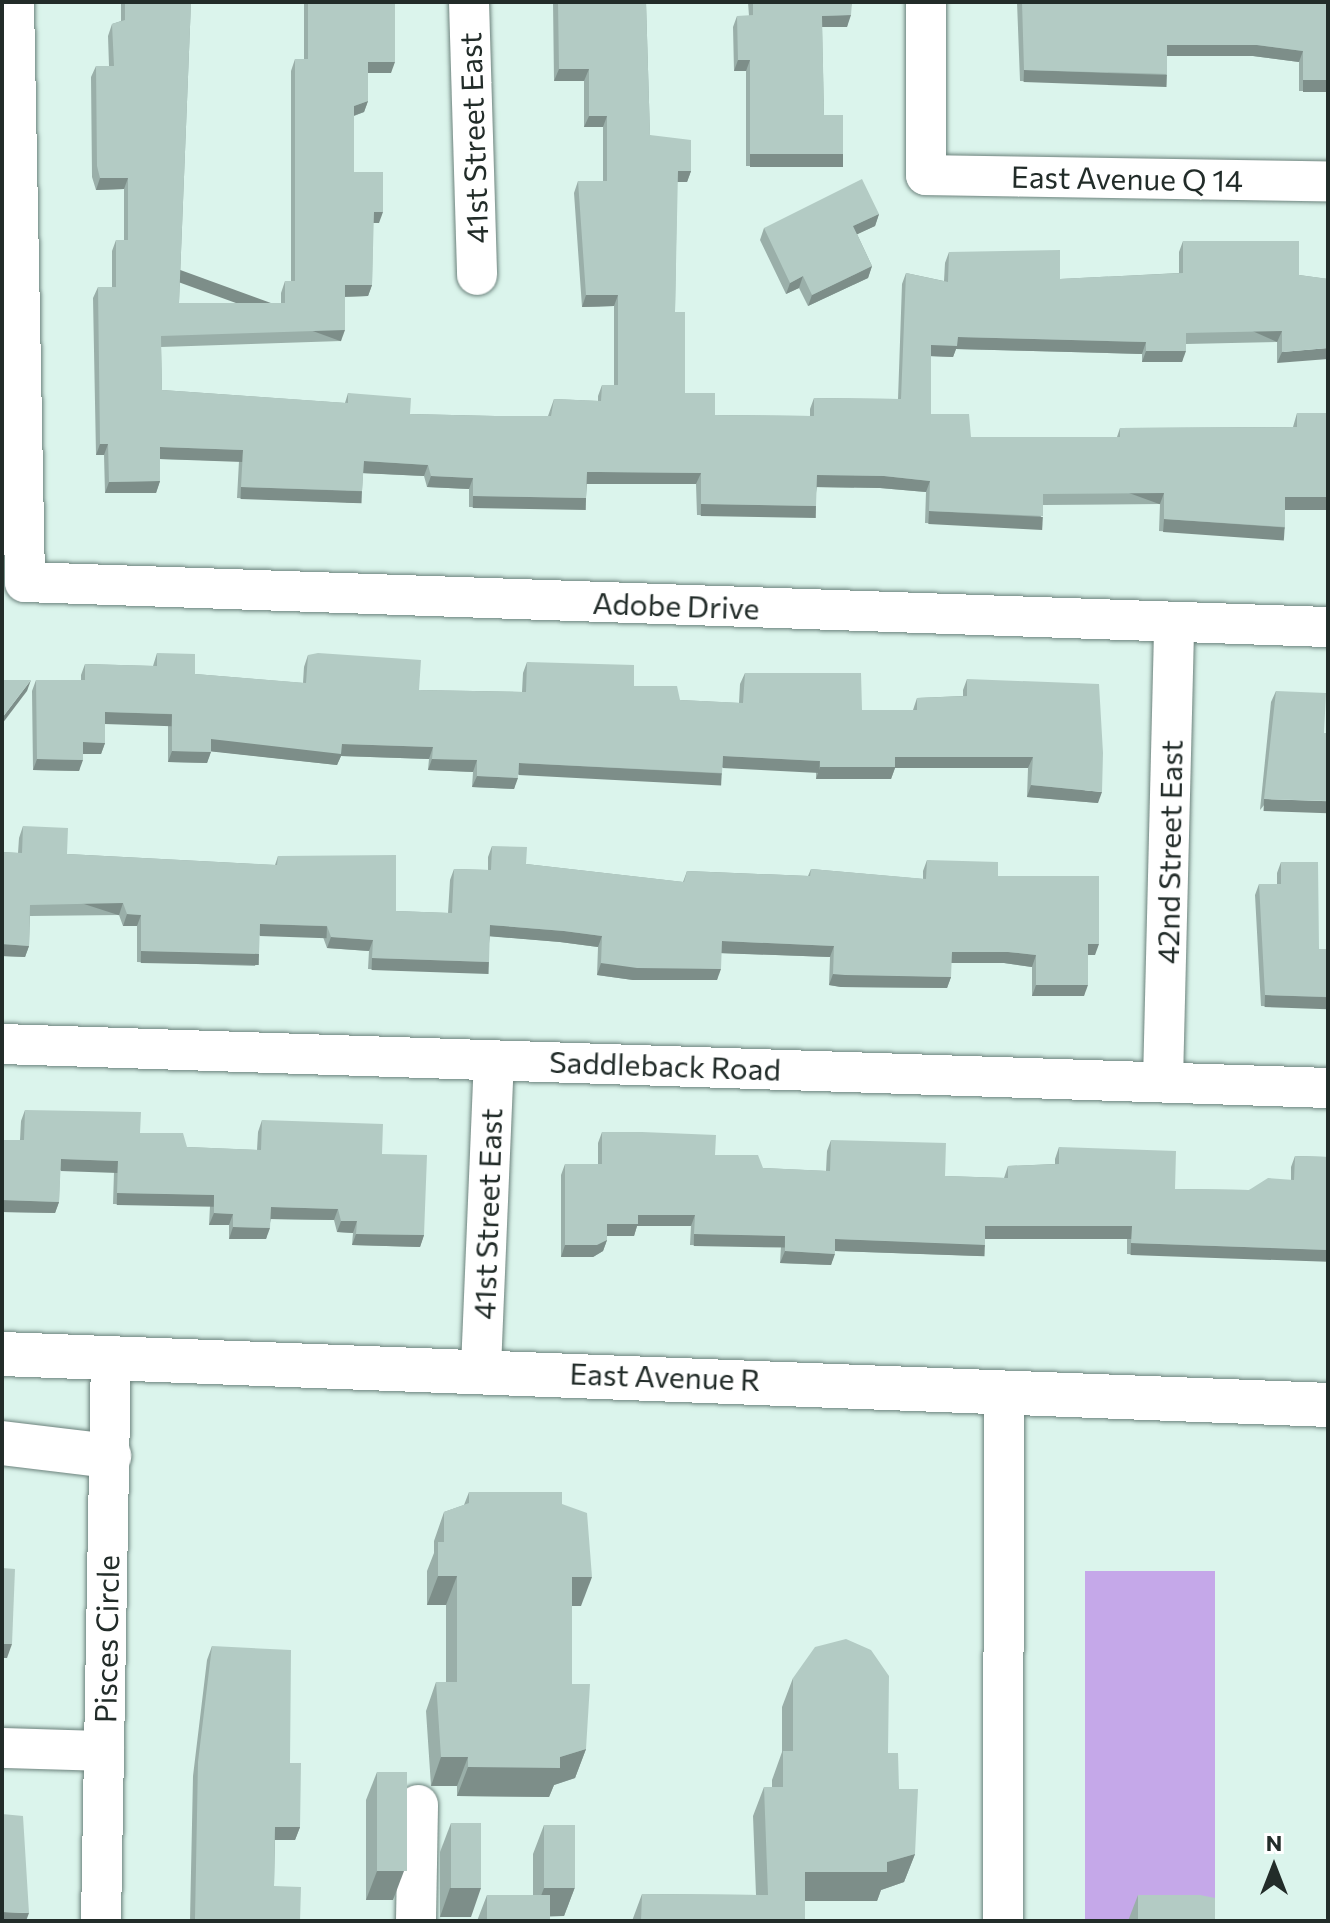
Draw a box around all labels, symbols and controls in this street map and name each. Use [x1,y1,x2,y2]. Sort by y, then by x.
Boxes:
street label: 41st Street East [451,32,495,244]
street label: East Avenue Q 14 [1011,158,1243,198]
street label: Adobe Drive [592,584,760,626]
street label: 42nd Street East [1149,740,1189,964]
street label: Saddleback Road [549,1043,781,1087]
street label: 41st Street East [465,1108,509,1320]
street label: East Avenue R [569,1355,761,1397]
street label: Pisces Circle [87,1555,125,1723]
north arrow [1234,1827,1314,1907]
text: N [1266,1829,1282,1856]

